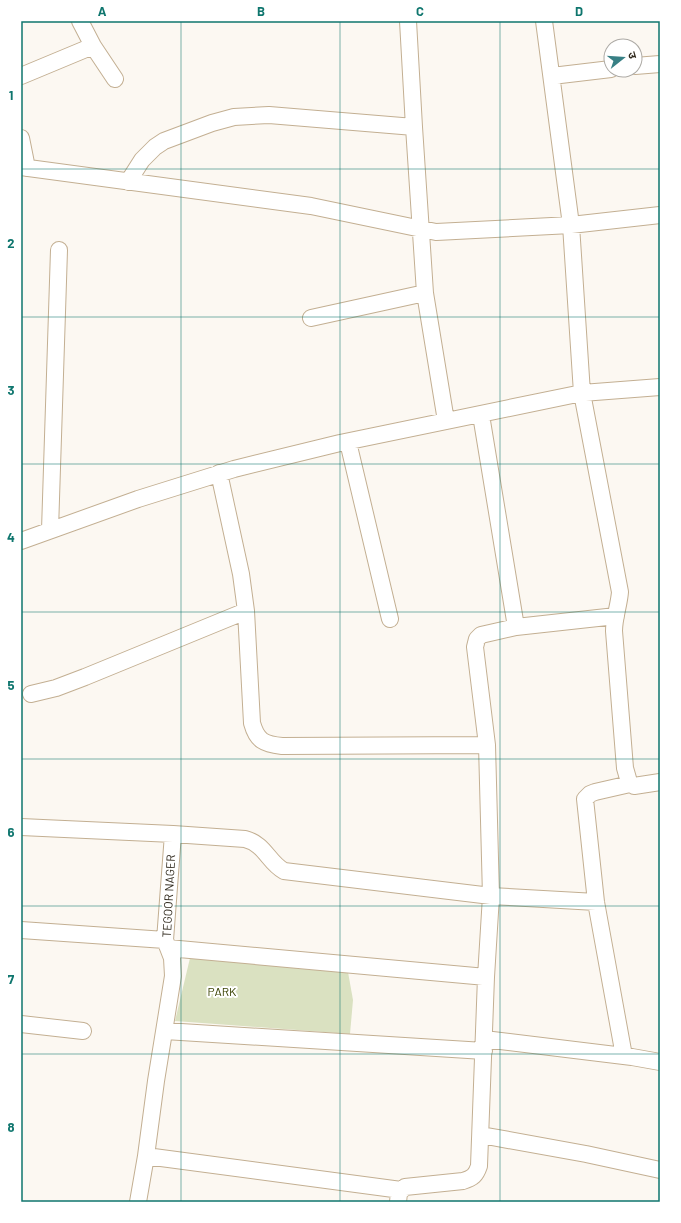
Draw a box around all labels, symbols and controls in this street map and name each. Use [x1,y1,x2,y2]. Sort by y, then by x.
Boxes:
text: A [98,3,107,19]
text: B [257,3,265,19]
text: C [416,3,424,19]
text: D [575,3,583,19]
north arrow [603,38,643,78]
text: उ [626,50,640,60]
text: 1 [9,87,13,103]
text: 2 [7,235,15,251]
text: 3 [7,382,15,398]
text: 4 [7,529,15,545]
text: 5 [7,677,15,693]
text: 6 [8,824,15,840]
street label: TEGOOR NAGER [159,854,177,938]
text: 7 [8,971,15,987]
park label: PARK [208,984,237,998]
text: 8 [7,1119,15,1135]

